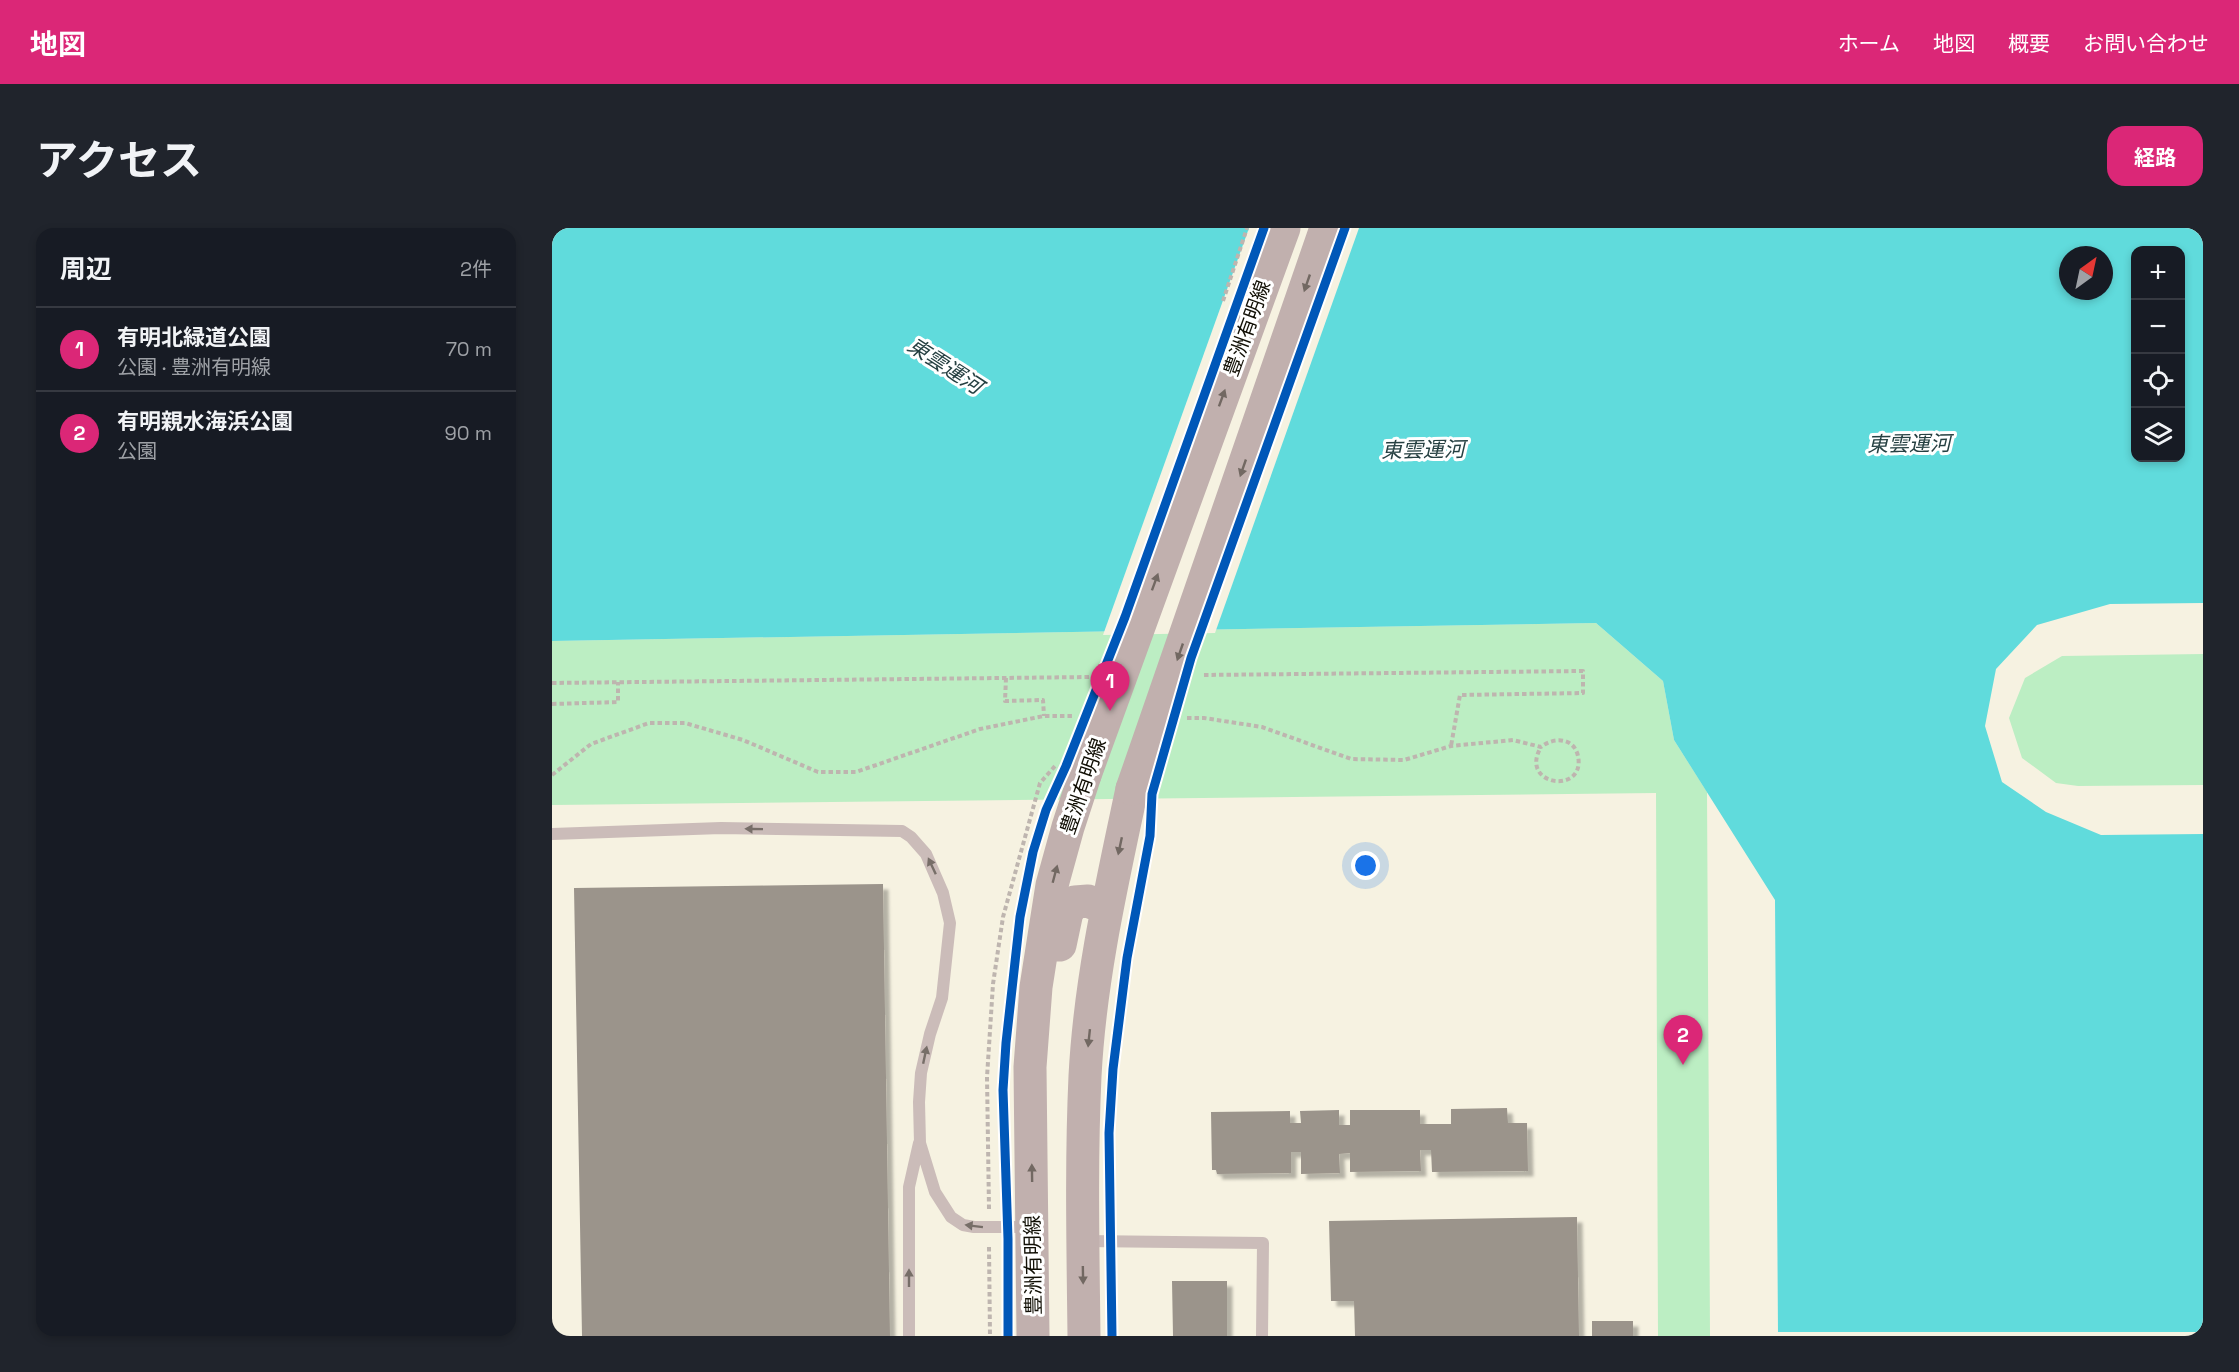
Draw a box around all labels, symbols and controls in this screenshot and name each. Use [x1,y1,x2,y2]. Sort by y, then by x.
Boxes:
text: 地図 [30,26,86,62]
text: ホーム [1838,30,1900,57]
text: 地図 [1933,30,1975,57]
text: 概要 [2008,30,2050,57]
text: お問い合わせ [2083,30,2209,57]
button: 経路 [2107,126,2203,186]
text: アクセス [36,134,202,187]
north arrow [2059,246,2113,300]
map controls [2131,246,2185,462]
button: + [2131,246,2185,300]
text: 周辺 [60,252,112,286]
text: 2件 [460,256,492,282]
one-way arrow [1301,274,1311,292]
street label: 豊洲有明線 [1218,277,1276,379]
button: − [2131,300,2185,354]
text: 有明北緑道公園 [117,323,271,351]
water label: 東雲運河 [903,331,991,402]
text: 1 [75,336,84,362]
text: 70 m [446,336,492,362]
text: 公園 · 豊洲有明線 [117,354,271,380]
button: locate [2131,354,2185,408]
one-way arrow [1217,389,1227,407]
text: 有明親水海浜公園 [117,407,293,435]
button: layers [2131,408,2185,462]
text: 2 [74,420,85,446]
text: 90 m [445,420,492,446]
water label: 東雲運河 [1867,429,1955,458]
water label: 東雲運河 [1381,435,1469,464]
text: 公園 [117,438,157,464]
one-way arrow [1238,459,1248,477]
one-way arrow [1151,573,1161,591]
one-way arrow [1174,643,1184,661]
pin: 1 [1090,662,1130,711]
street label: 豊洲有明線 [1054,734,1112,838]
one-way arrow [745,824,764,833]
one-way arrow [1115,837,1124,856]
your location [1351,851,1380,880]
one-way arrow [927,857,936,874]
one-way arrow [1051,865,1060,883]
pin: 2 [1664,1016,1702,1065]
one-way arrow [1084,1029,1094,1048]
one-way arrow [921,1046,931,1064]
one-way arrow [1027,1163,1037,1182]
street label: 豊洲有明線 [1019,1215,1047,1315]
one-way arrow [964,1221,983,1231]
one-way arrow [1078,1266,1088,1285]
one-way arrow [904,1268,914,1287]

